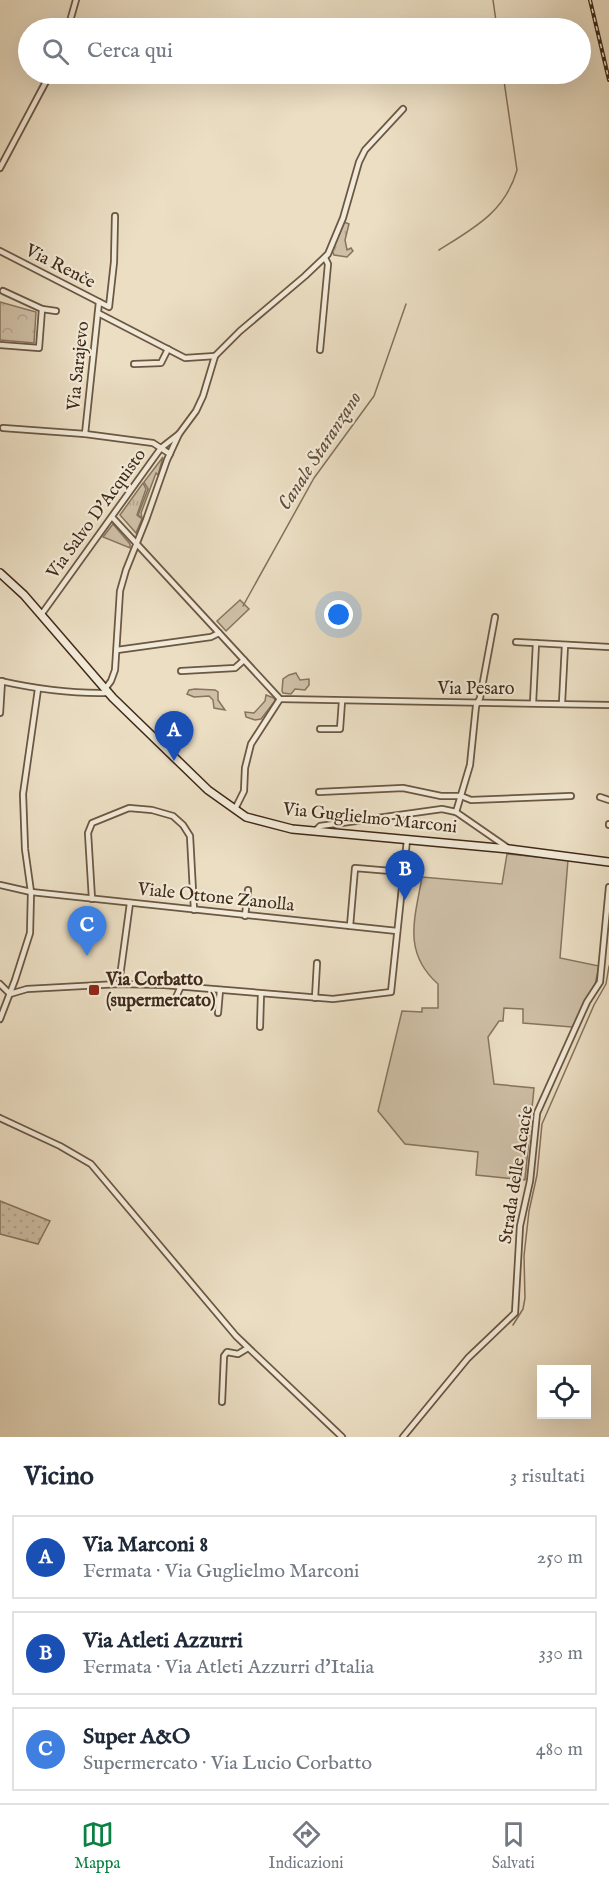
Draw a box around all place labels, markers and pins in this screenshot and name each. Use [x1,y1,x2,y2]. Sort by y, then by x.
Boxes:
pin: A [154,712,194,761]
pin: B [386,850,424,900]
pin: C [68,906,106,956]
place label: Via Corbatto (supermercato) [105,969,216,1013]
marker: Via Corbatto (supermercato) [87,983,101,997]

